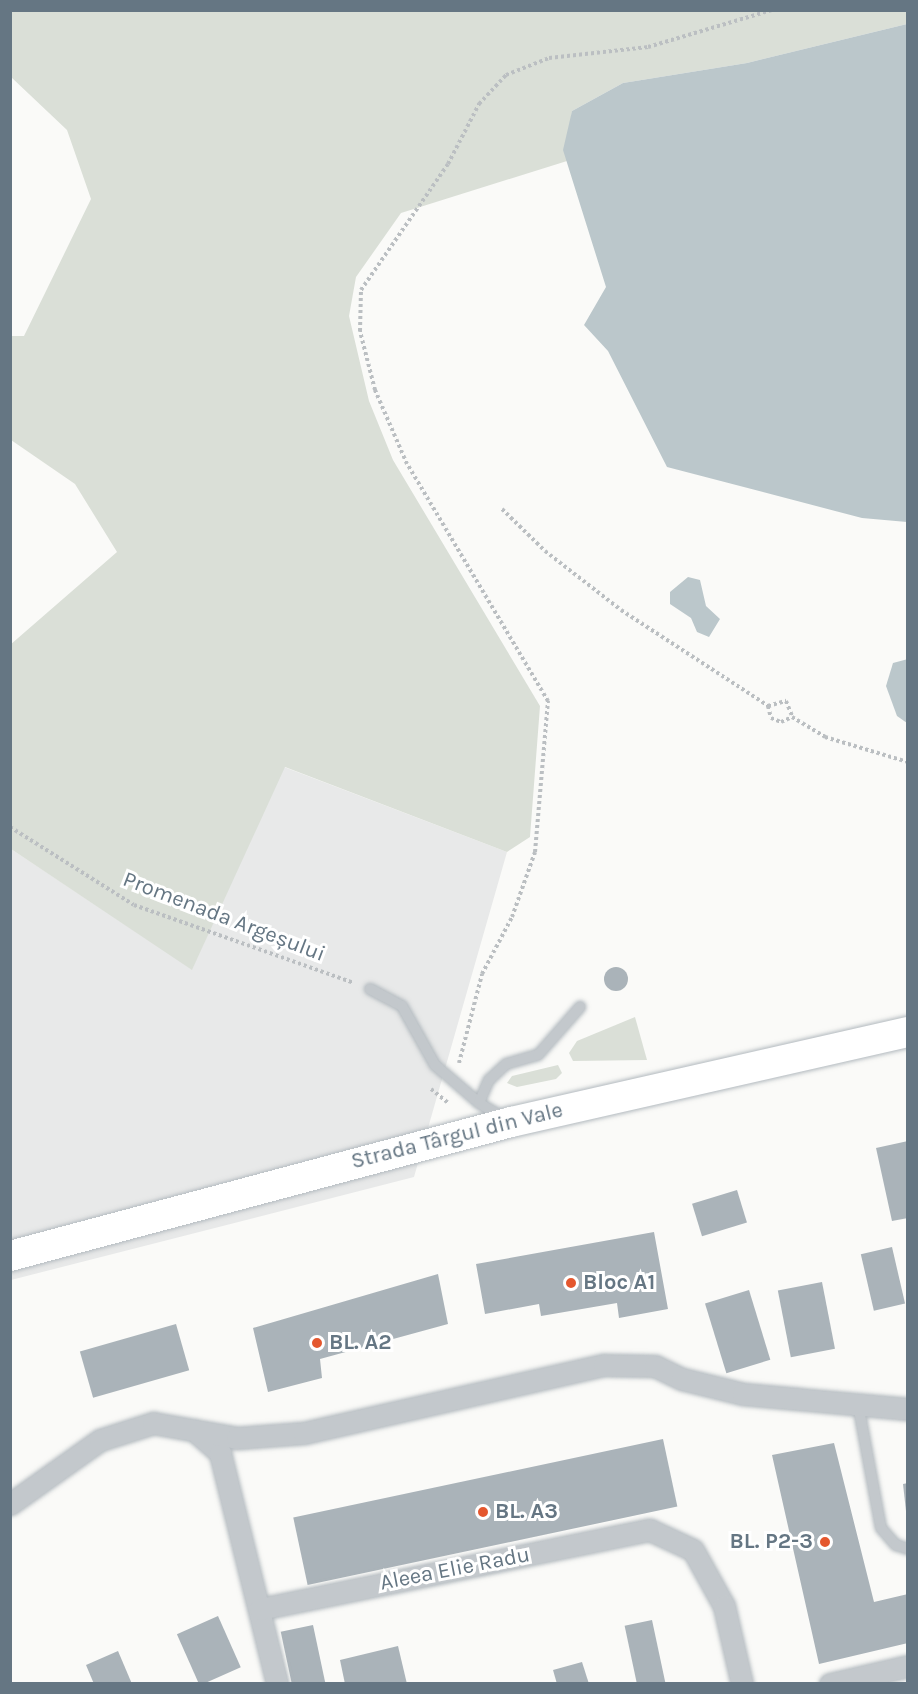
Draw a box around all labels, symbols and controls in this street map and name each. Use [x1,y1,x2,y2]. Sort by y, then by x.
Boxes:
street label: Promenada Argeșului [119,866,329,968]
street label: Strada Târgul din Vale [348,1097,566,1175]
place label: Bloc A1 [583,1270,655,1296]
marker: Bloc A1 [564,1276,578,1290]
place label: BL. A2 [329,1330,391,1356]
marker: BL. A2 [310,1336,324,1350]
place label: BL. A3 [495,1499,558,1525]
marker: BL. A3 [476,1505,490,1519]
place label: BL. P2-3 [730,1529,813,1555]
marker: BL. P2-3 [818,1535,832,1549]
street label: Aleea Elie Radu [378,1542,532,1596]

